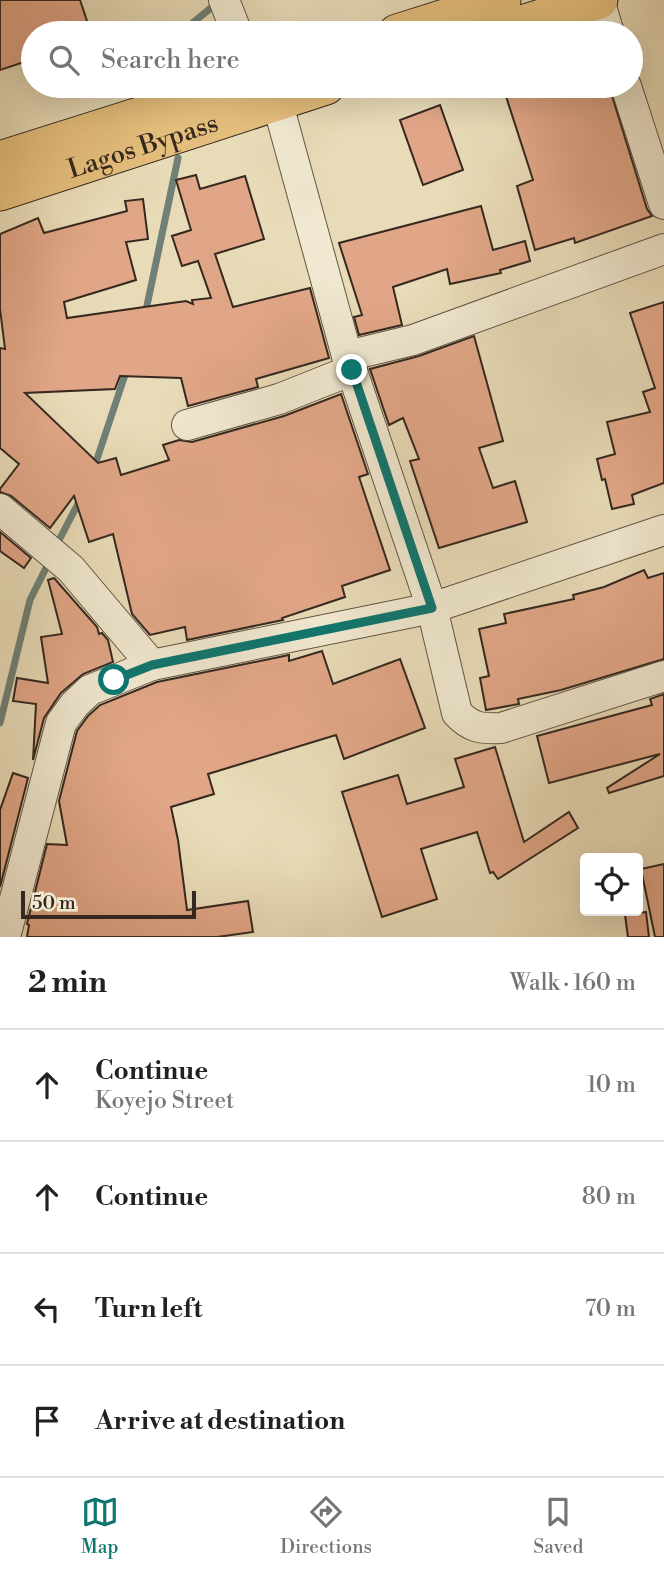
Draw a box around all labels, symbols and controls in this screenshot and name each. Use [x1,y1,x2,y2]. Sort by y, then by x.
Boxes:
search box [21,21,643,98]
icon: search [45,41,83,79]
text: Search here [101,44,240,76]
street label: Lagos Bypass [64,107,222,186]
route end [336,354,367,385]
route start [98,664,129,695]
map controls [580,853,643,916]
button: locate [580,853,643,916]
scale bar [21,888,196,920]
text: 50 m [32,891,76,915]
text: 2 min [28,964,107,1002]
text: Walk · 160 m [510,969,636,997]
text: Continue [95,1055,208,1087]
icon: ahead [28,1066,66,1104]
text: 10 m [587,1071,636,1099]
text: Koyejo Street [95,1087,234,1115]
icon: ahead [28,1178,66,1216]
text: Continue [95,1181,208,1213]
text: 80 m [582,1183,636,1211]
icon: left [28,1290,66,1328]
text: Turn left [95,1293,203,1325]
text: 70 m [585,1295,636,1323]
icon: arrive [28,1402,66,1440]
text: Arrive at destination [95,1405,345,1437]
tab: Map [81,1493,119,1559]
tab: Directions [280,1493,372,1559]
tab: Saved [533,1493,583,1559]

